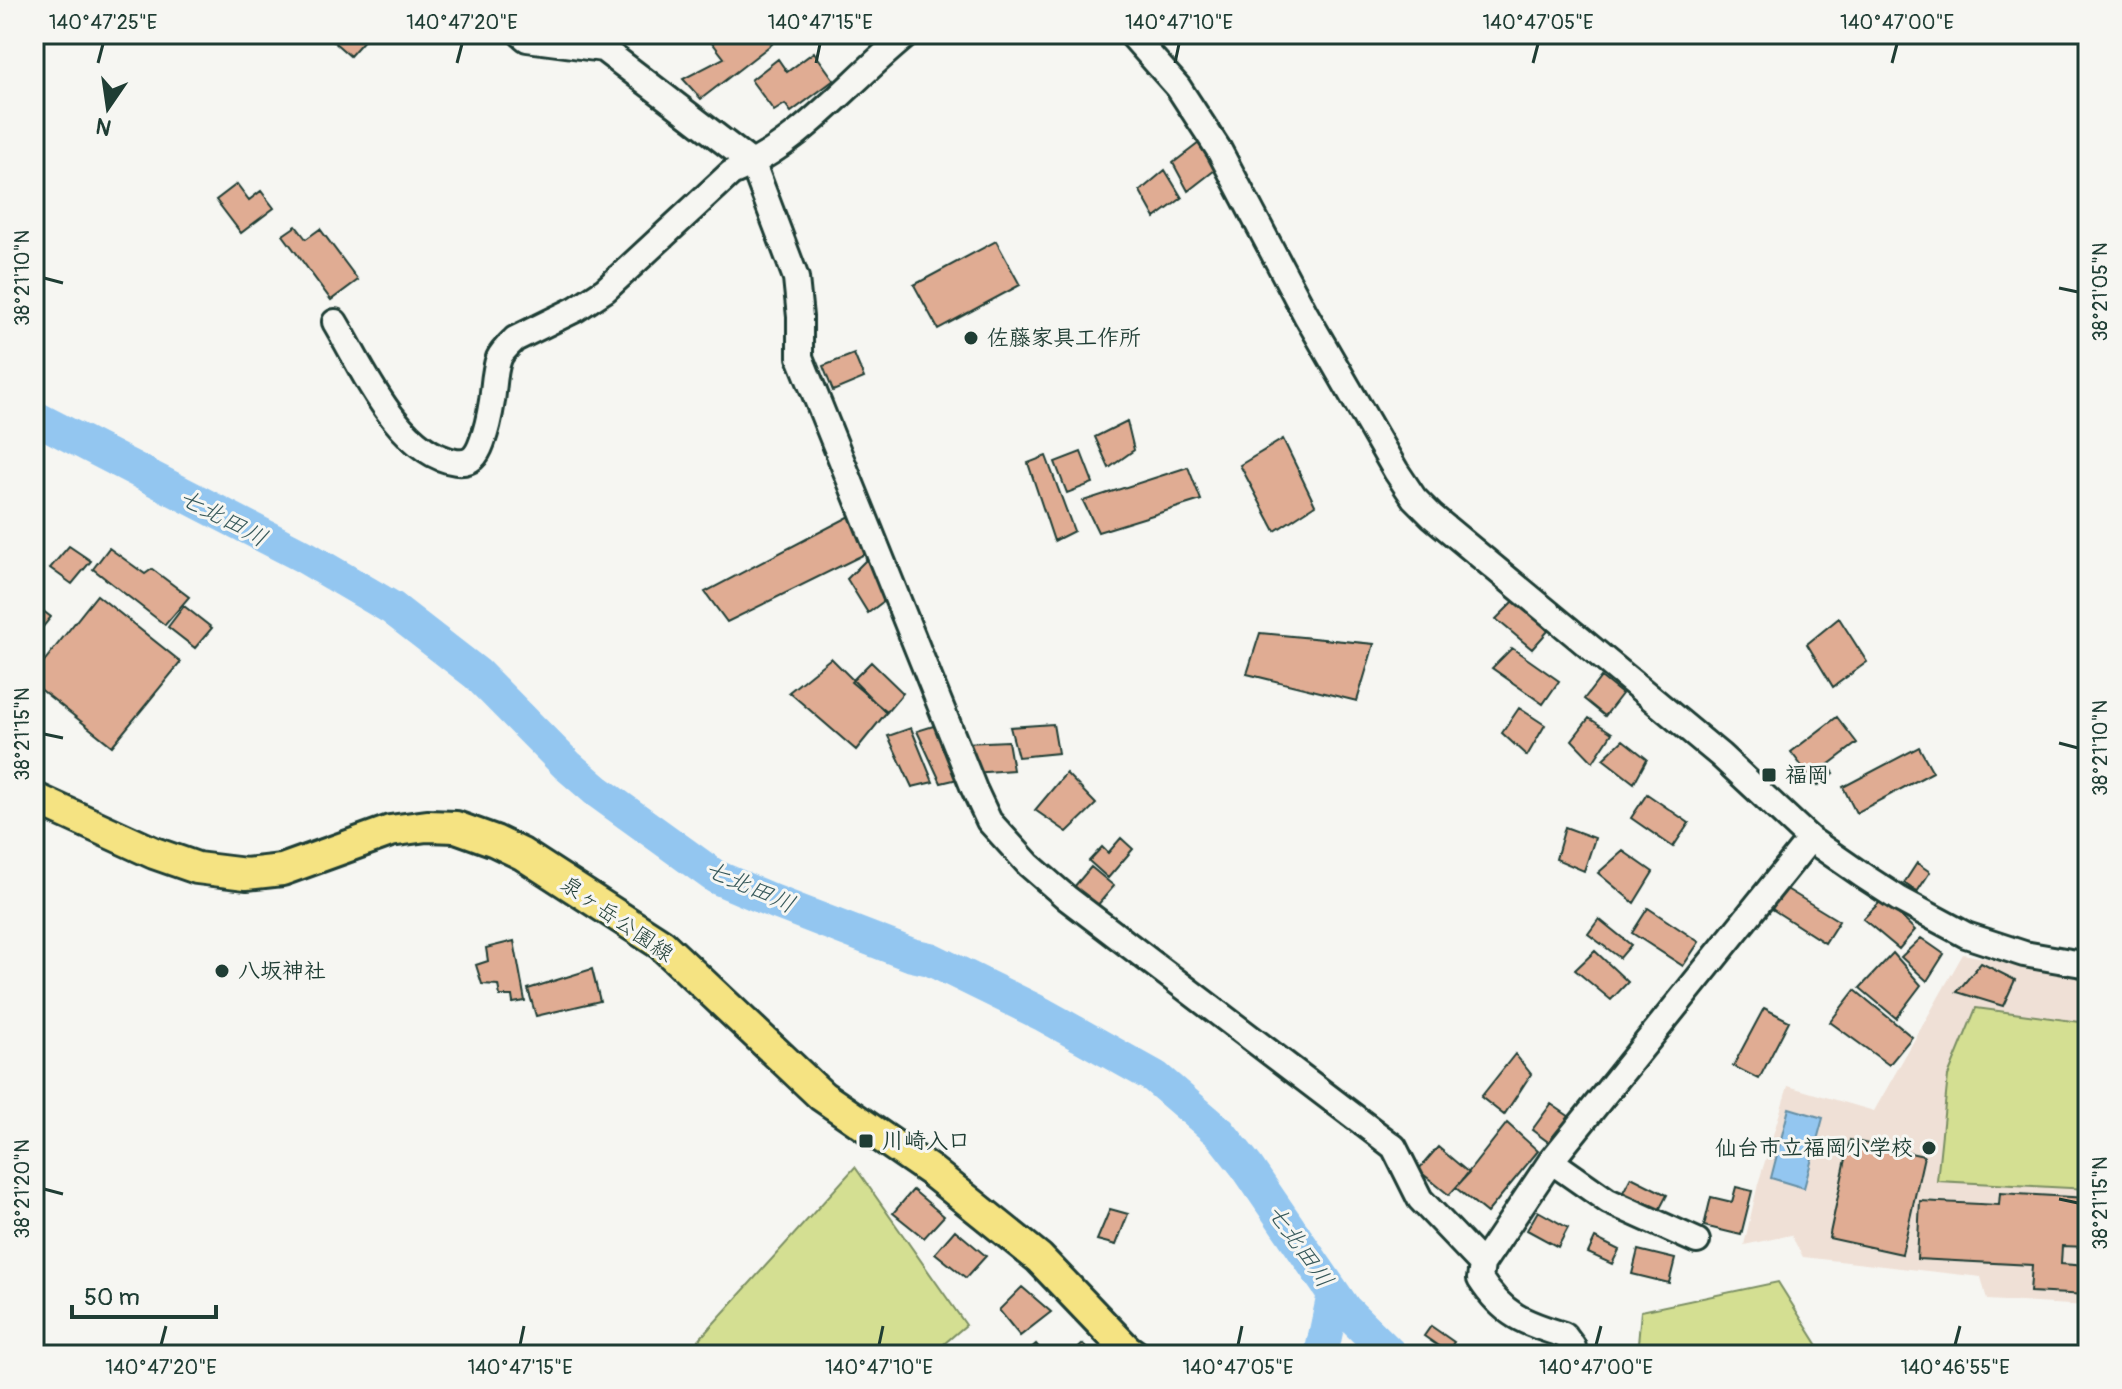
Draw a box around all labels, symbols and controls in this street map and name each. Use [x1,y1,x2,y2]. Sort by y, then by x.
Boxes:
text: 140°47'25"E [49,10,157,35]
text: 140°47'20"E [406,10,518,35]
text: 140°47'15"E [767,10,873,35]
text: 140°47'10"E [1125,10,1233,35]
text: 140°47'05"E [1483,10,1594,35]
text: 140°47'00"E [1840,10,1954,35]
north arrow [68,68,148,148]
text: N [93,111,114,142]
text: 38°21'10"N [10,230,35,326]
text: 38°21'05"N [2088,242,2113,342]
place label: 佐藤家具工作所 [987,324,1141,352]
marker: 佐藤家具工作所 [962,329,980,347]
water label: 七北田川 [174,483,272,553]
text: 38°21'15"N [10,687,35,781]
text: 38°21'10"N [2088,700,2113,796]
place label: 福岡 [1785,761,1829,789]
marker: 福岡 [1760,766,1778,784]
water label: 七北田川 [700,854,800,920]
street label: 泉ヶ岳公園線 [555,870,679,968]
place label: 八坂神社 [238,957,326,985]
marker: 八坂神社 [213,962,231,980]
place label: 川崎入口 [882,1127,970,1155]
marker: 川崎入口 [857,1132,875,1150]
place label: 仙台市立福岡小学校 [1715,1134,1913,1162]
text: 38°21'20"N [10,1139,35,1239]
marker: 仙台市立福岡小学校 [1920,1139,1938,1157]
text: 38°21'15"N [2088,1156,2113,1250]
water label: 七北田川 [1261,1198,1339,1294]
scale bar [72,1269,216,1319]
text: 50 m [84,1283,140,1312]
text: 140°47'20"E [105,1355,217,1380]
text: 140°47'15"E [467,1355,573,1380]
text: 140°47'10"E [825,1355,933,1380]
text: 140°47'05"E [1183,1355,1294,1380]
text: 140°47'00"E [1539,1355,1653,1380]
text: 140°46'55"E [1900,1355,2010,1380]

